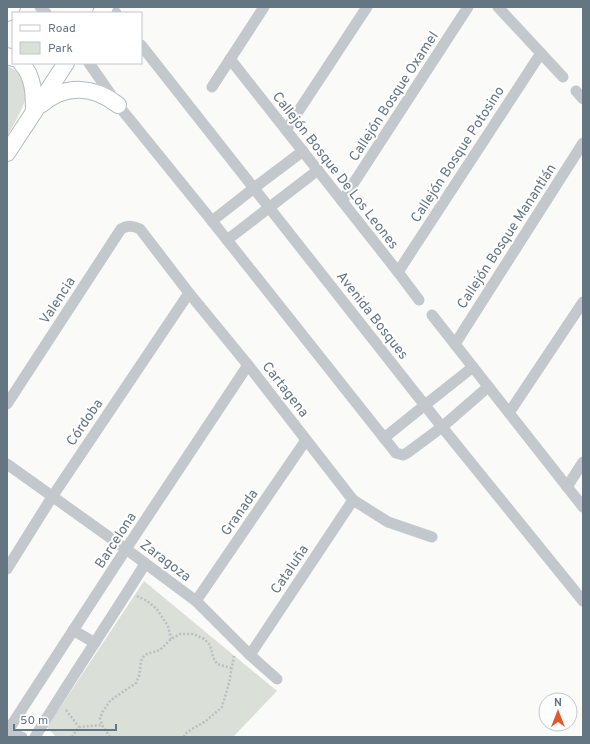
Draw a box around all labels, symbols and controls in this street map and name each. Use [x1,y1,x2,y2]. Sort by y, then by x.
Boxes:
legend [12,12,142,64]
text: Road [48,21,76,37]
street label: Callejón Bosque Oxamel [346,29,443,165]
text: Park [48,41,73,57]
street label: Callejón Bosque Potosino [408,83,509,226]
street label: Callejón Bosque De Los Leones [268,89,401,253]
street label: Callejón Bosque Manantlán [454,161,560,312]
street label: Avenida Bosques [332,269,411,363]
street label: Valencia [37,274,80,328]
street label: Cartagena [258,359,312,421]
street label: Córdoba [63,396,107,450]
street label: Granada [218,486,262,539]
street label: Barcelona [92,510,141,572]
street label: Zaragoza [136,537,194,586]
street label: Cataluña [268,542,313,598]
north arrow [538,692,578,732]
text: N [554,696,562,710]
scale bar [14,706,116,732]
text: 50 m [20,713,48,729]

